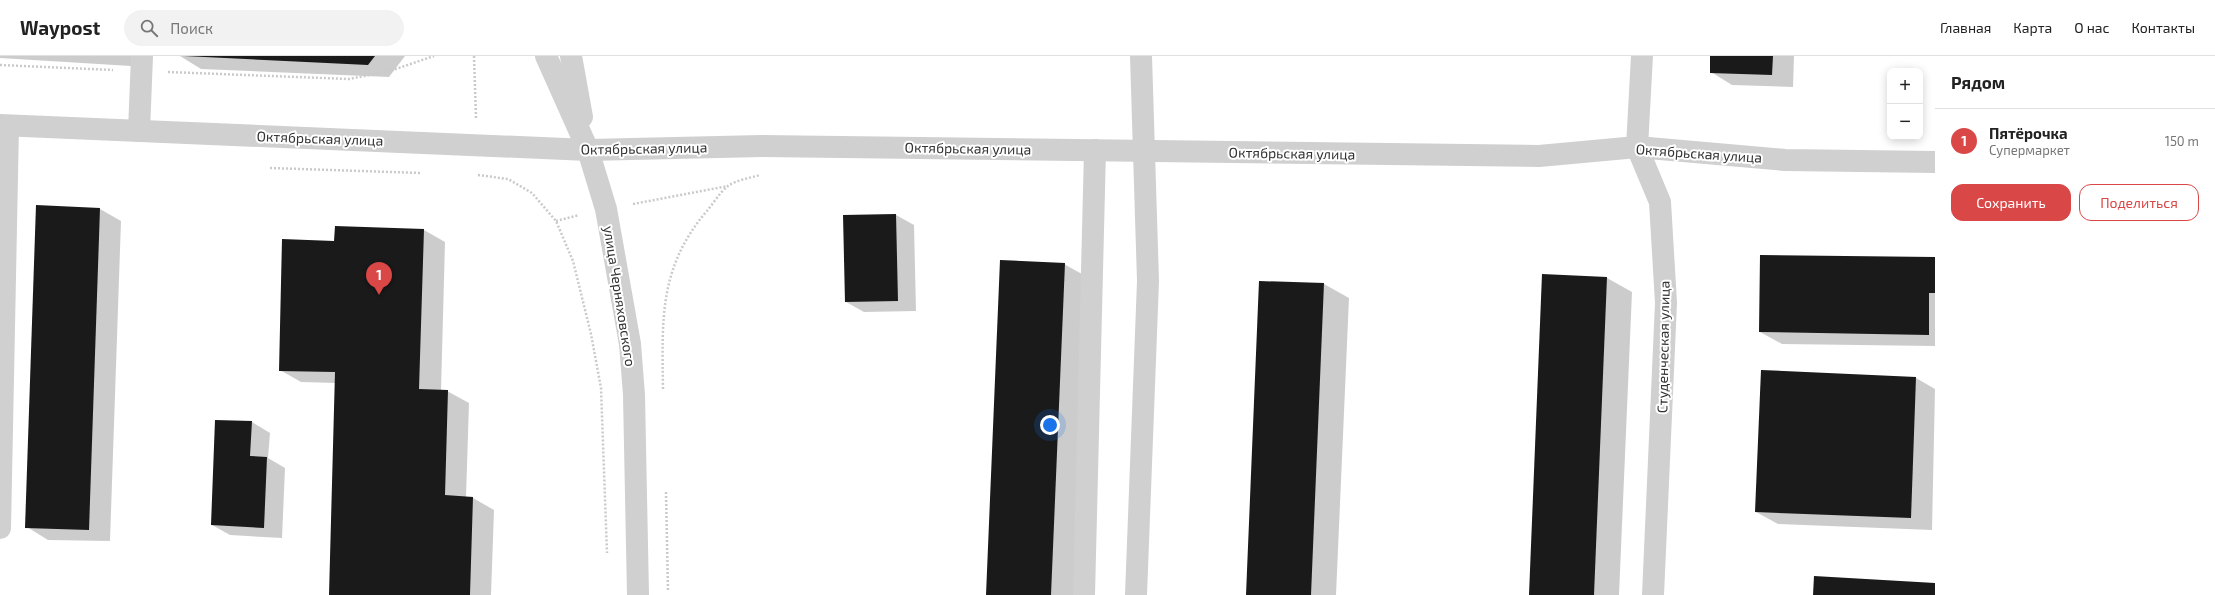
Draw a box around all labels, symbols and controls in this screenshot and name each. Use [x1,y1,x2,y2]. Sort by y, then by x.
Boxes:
search box [124,10,404,46]
text: Waypost [20,16,100,39]
icon: search [138,17,160,39]
text: Поиск [170,19,213,37]
text: Главная [1940,19,1991,36]
text: Карта [2013,19,2052,36]
text: О нас [2074,19,2110,36]
text: Контакты [2132,19,2195,36]
map controls [1887,68,1923,140]
button: + [1887,68,1923,104]
text: Рядом [1951,72,2005,92]
button: − [1887,104,1923,140]
text: Пятёрочка [1989,124,2068,142]
street label: Октябрьская улица [256,127,384,149]
text: 1 [1961,133,1967,149]
text: 150 m [2165,133,2199,149]
street label: Октябрьская улица [581,138,707,158]
street label: Октябрьская улица [905,138,1031,158]
street label: Октябрьская улица [1635,140,1763,166]
text: Супермаркет [1989,142,2070,158]
street label: Октябрьская улица [1229,143,1355,163]
button: Сохранить [1951,184,2071,221]
button: Поделиться [2079,184,2199,221]
street label: улица Черняховского [600,224,640,368]
pin: 1 [366,262,392,295]
street label: Студенческая улица [1653,281,1673,413]
your location [1040,415,1060,435]

